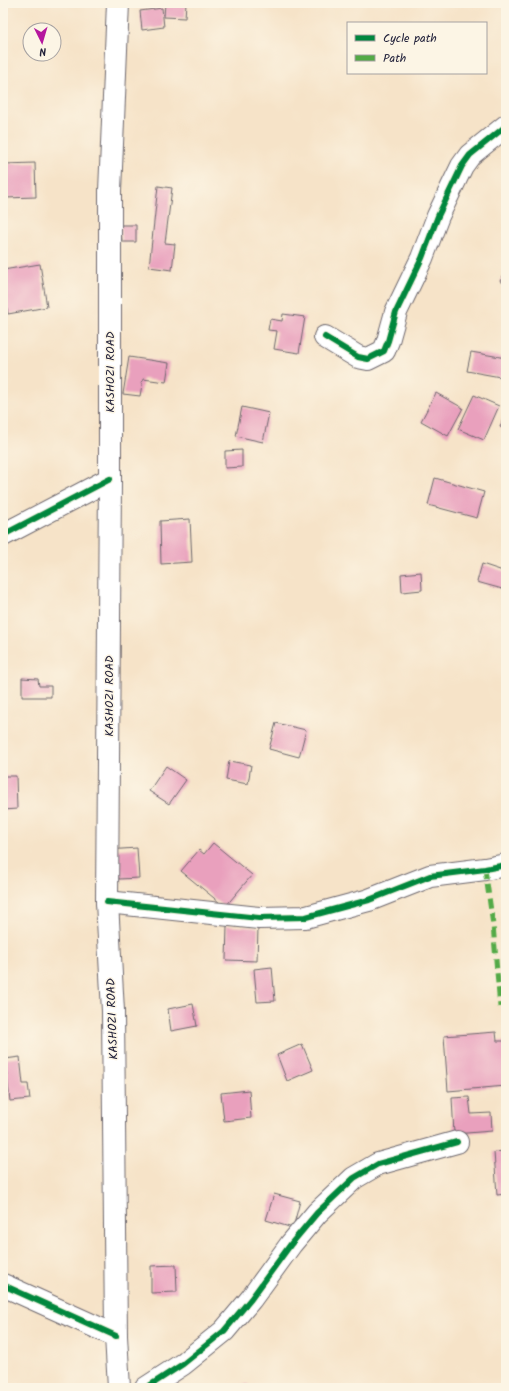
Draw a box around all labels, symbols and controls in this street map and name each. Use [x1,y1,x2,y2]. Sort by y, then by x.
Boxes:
north arrow [22,22,62,62]
legend [347,22,487,74]
text: Cycle path [383,29,437,48]
text: N [38,42,47,60]
text: Path [383,49,406,68]
street label: KASHOZI ROAD [101,331,120,413]
street label: KASHOZI ROAD [100,655,119,737]
street label: KASHOZI ROAD [102,978,123,1060]

